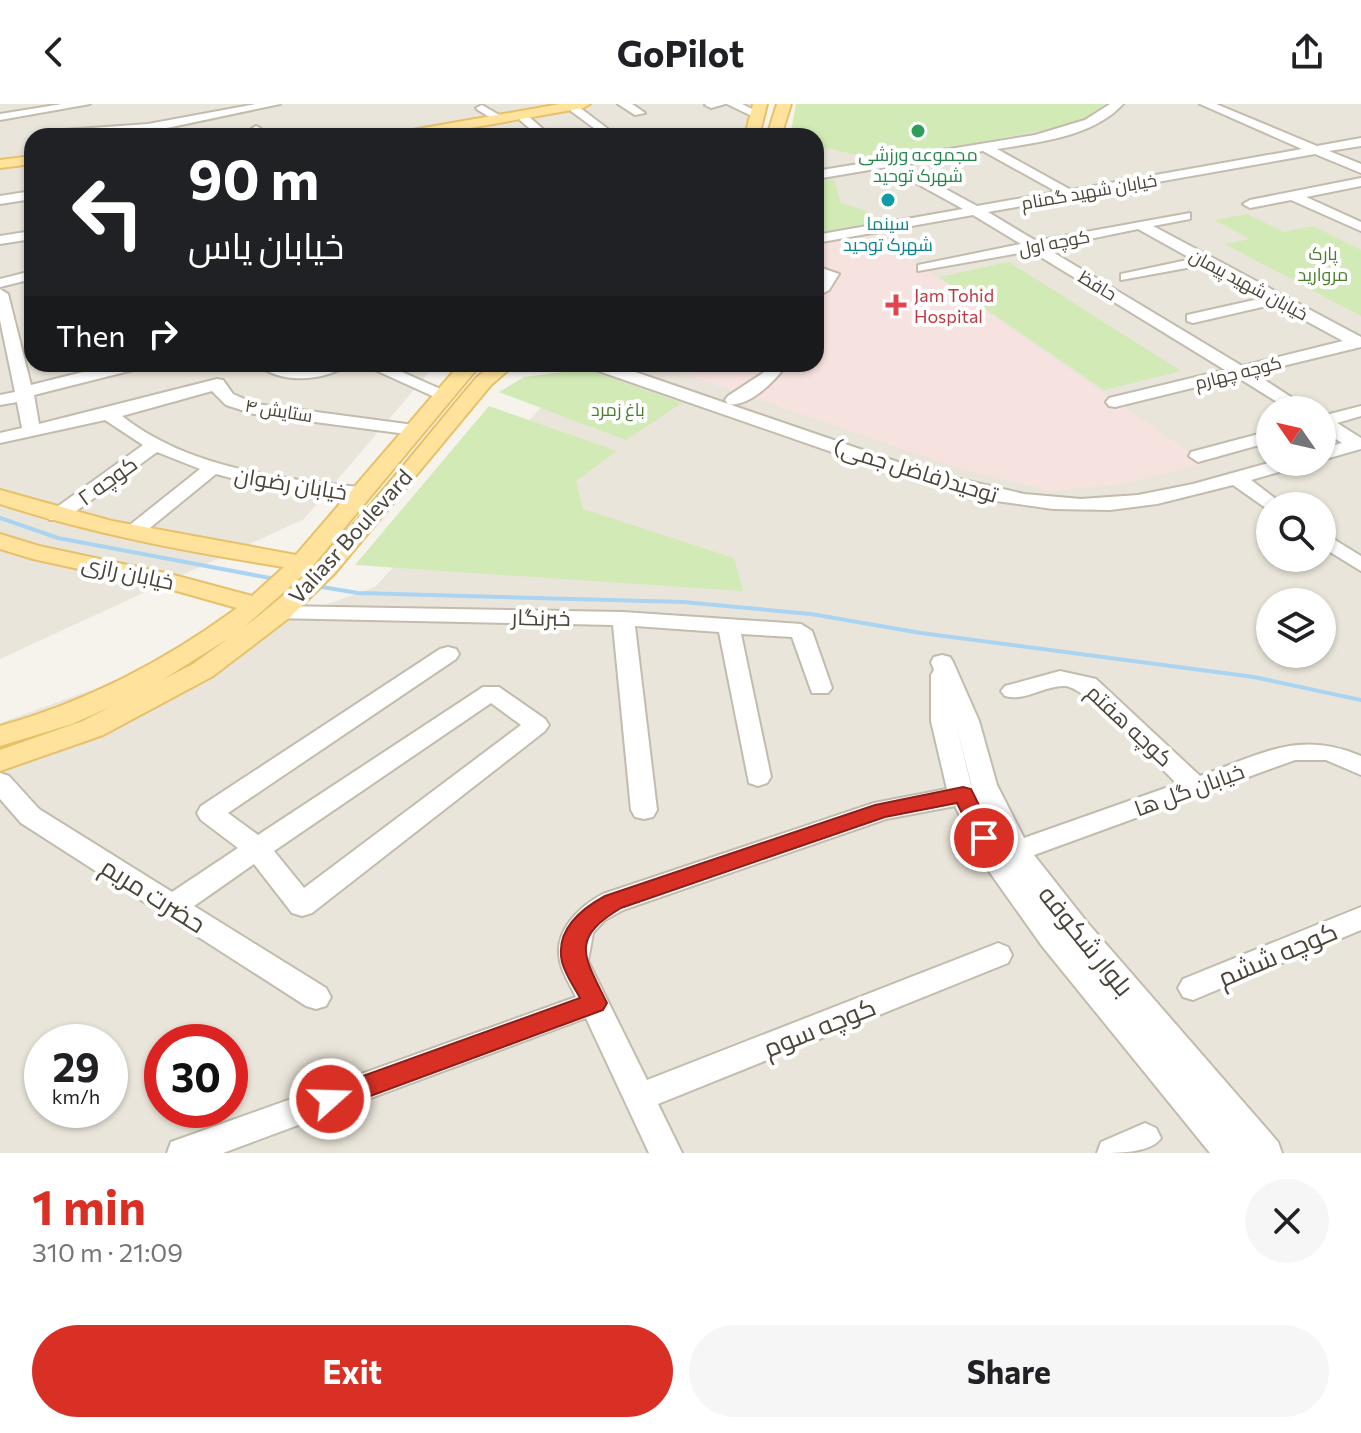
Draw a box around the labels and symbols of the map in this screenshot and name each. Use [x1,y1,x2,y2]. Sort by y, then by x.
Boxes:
marker: مجموعه ورزشی شهرک توحید [909,122,927,140]
place label: مجموعه ورزشی شهرک توحید [858,143,978,187]
street label: خیابان شهید گمنام [1019,168,1159,216]
marker: سینما شهرک توحید [879,191,897,209]
place label: سینما شهرک توحید [843,212,933,256]
street label: کوچه اول [1016,224,1092,262]
park label: پارک مروارید [1298,242,1348,286]
street label: خیابان شهید پیمان [1185,244,1312,326]
street label: حافظ [1075,265,1121,305]
place label: Jam Tohid Hospital [914,284,994,327]
marker: Jam Tohid Hospital [885,294,907,316]
street label: کوچه چهارم [1192,351,1284,395]
street label: ستایش ۴ [243,394,314,427]
north arrow [1256,396,1336,476]
park label: باغ زمرد [591,398,645,422]
street label: توحید(فاضل جمی) [830,432,1001,509]
street label: کوچه ۲ [72,449,143,512]
street label: خیابان رضوان [233,461,349,505]
street label: Valiasr Boulevard [283,463,417,609]
street label: خیابان رازی [79,549,177,595]
street label: خبرنگار [509,603,571,631]
street label: کوچه هفتم [1079,678,1179,774]
street label: خیابان گل ها [1130,757,1248,822]
pin [950,804,1018,872]
street label: حضرت مریم [94,850,212,942]
street label: بلوار شکوفه [1032,878,1141,1002]
street label: کوچه ششم [1213,914,1343,996]
street label: کوچه سوم [758,989,881,1066]
speed limit sign: 30 [144,1024,248,1128]
position arrow [288,1057,372,1141]

